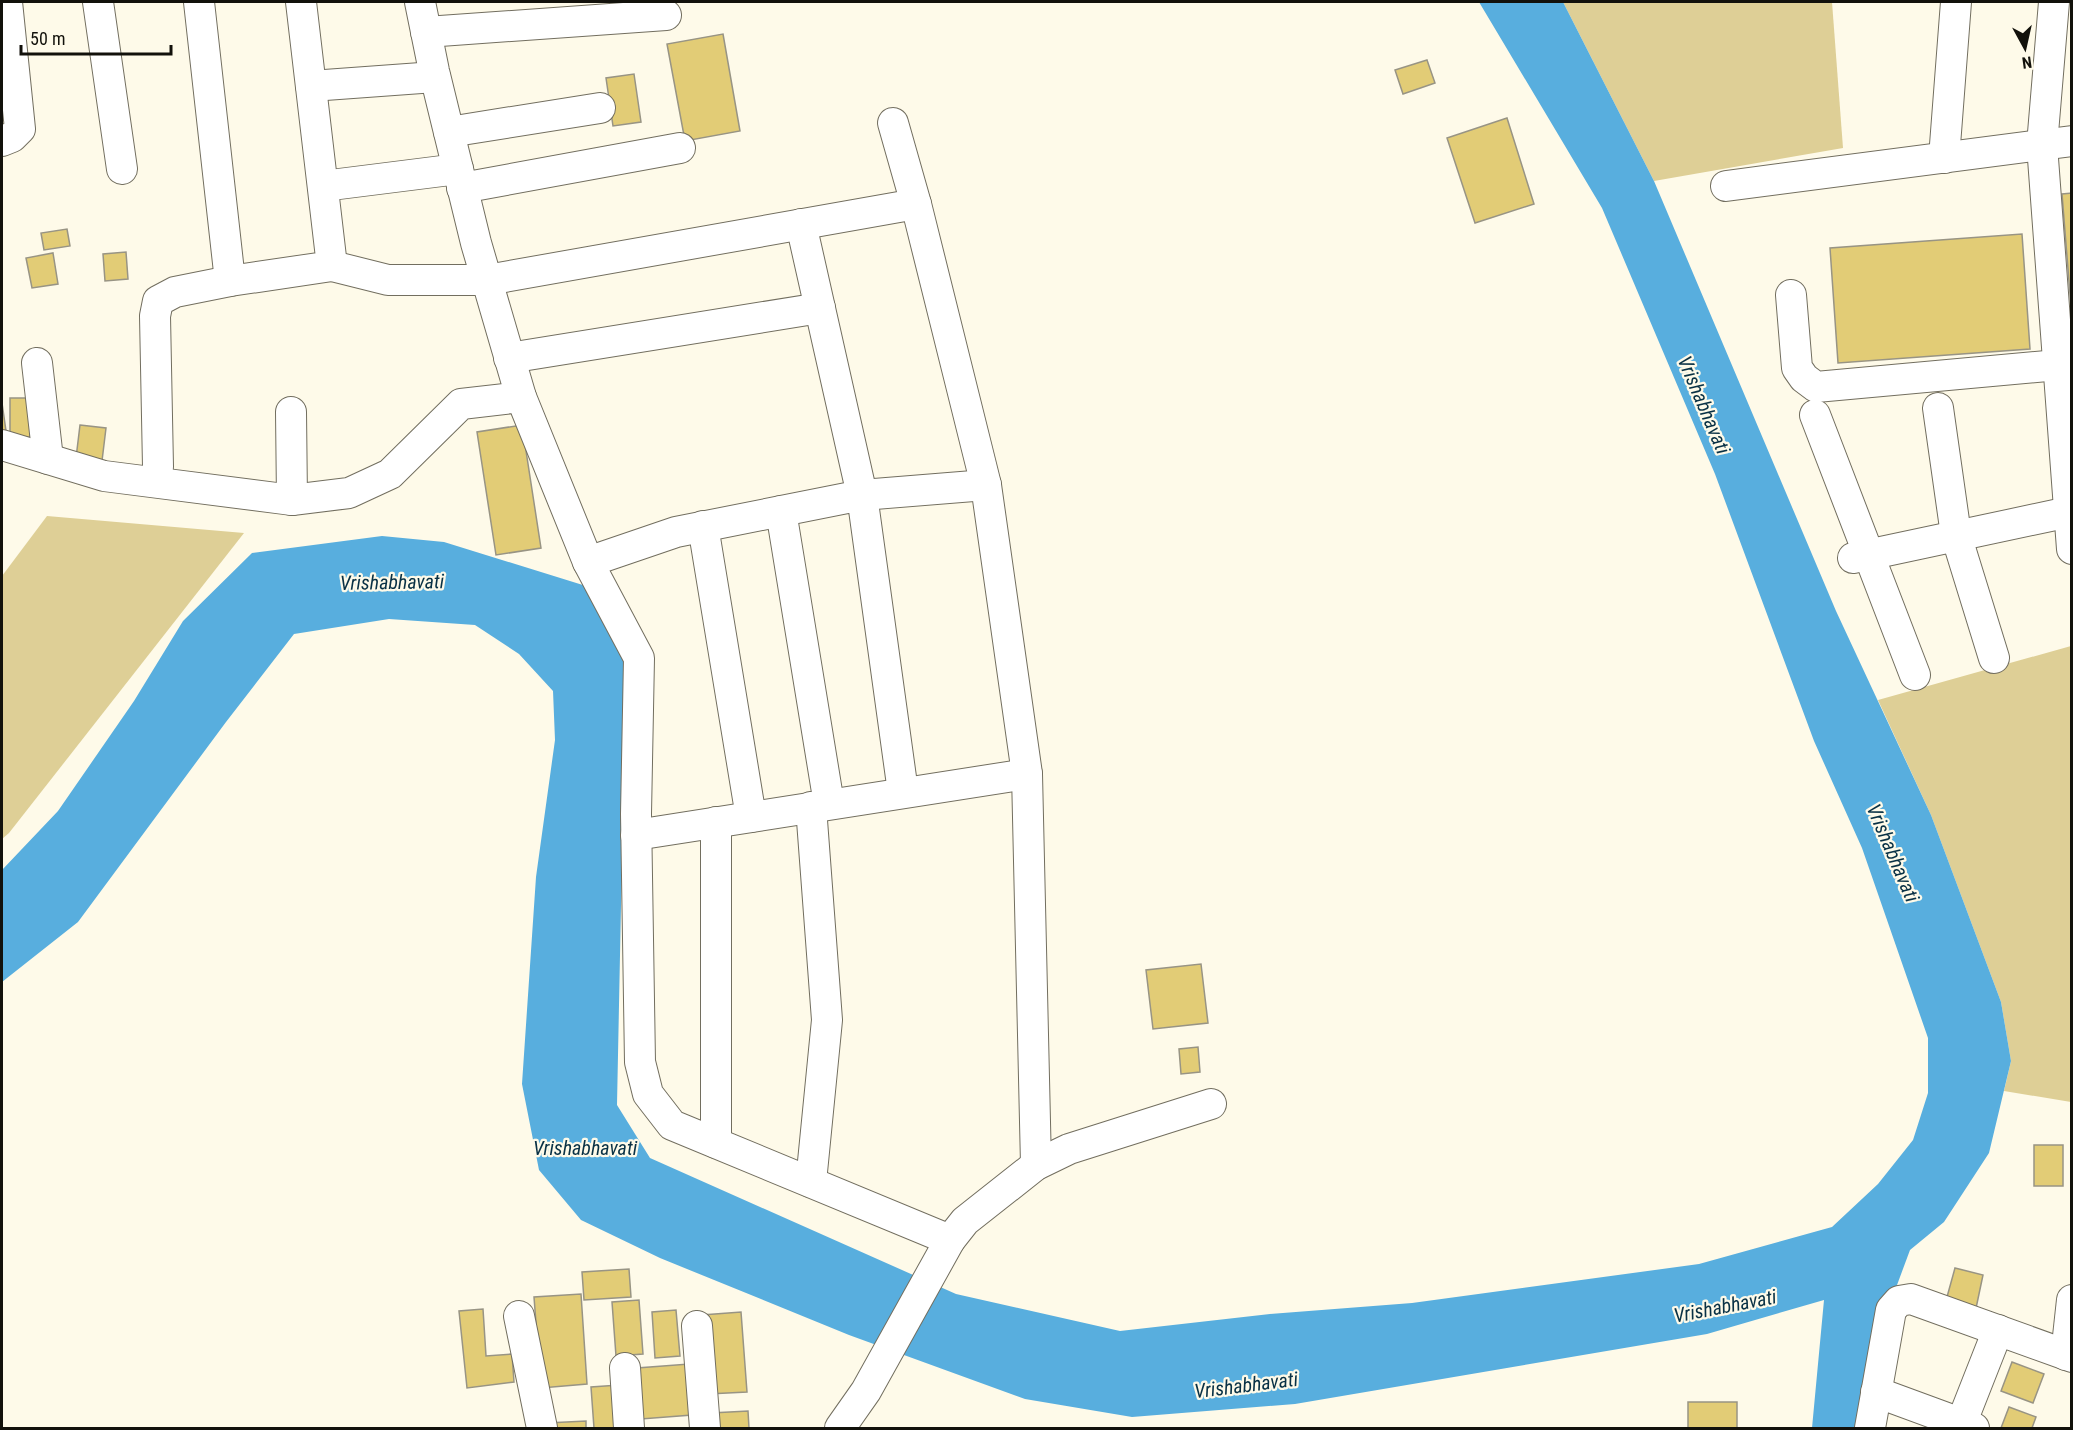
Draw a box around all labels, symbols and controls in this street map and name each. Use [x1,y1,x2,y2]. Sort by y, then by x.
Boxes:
scale bar [21,18,171,56]
north arrow [1995,18,2055,78]
text: 50 m [30,28,65,49]
text: N [2021,52,2033,72]
water label: Vrishabhavati [1673,352,1736,458]
water label: Vrishabhavati [340,569,445,595]
water label: Vrishabhavati [1862,800,1925,906]
water label: Vrishabhavati [533,1136,638,1160]
water label: Vrishabhavati [1672,1284,1779,1328]
water label: Vrishabhavati [1193,1367,1300,1403]

